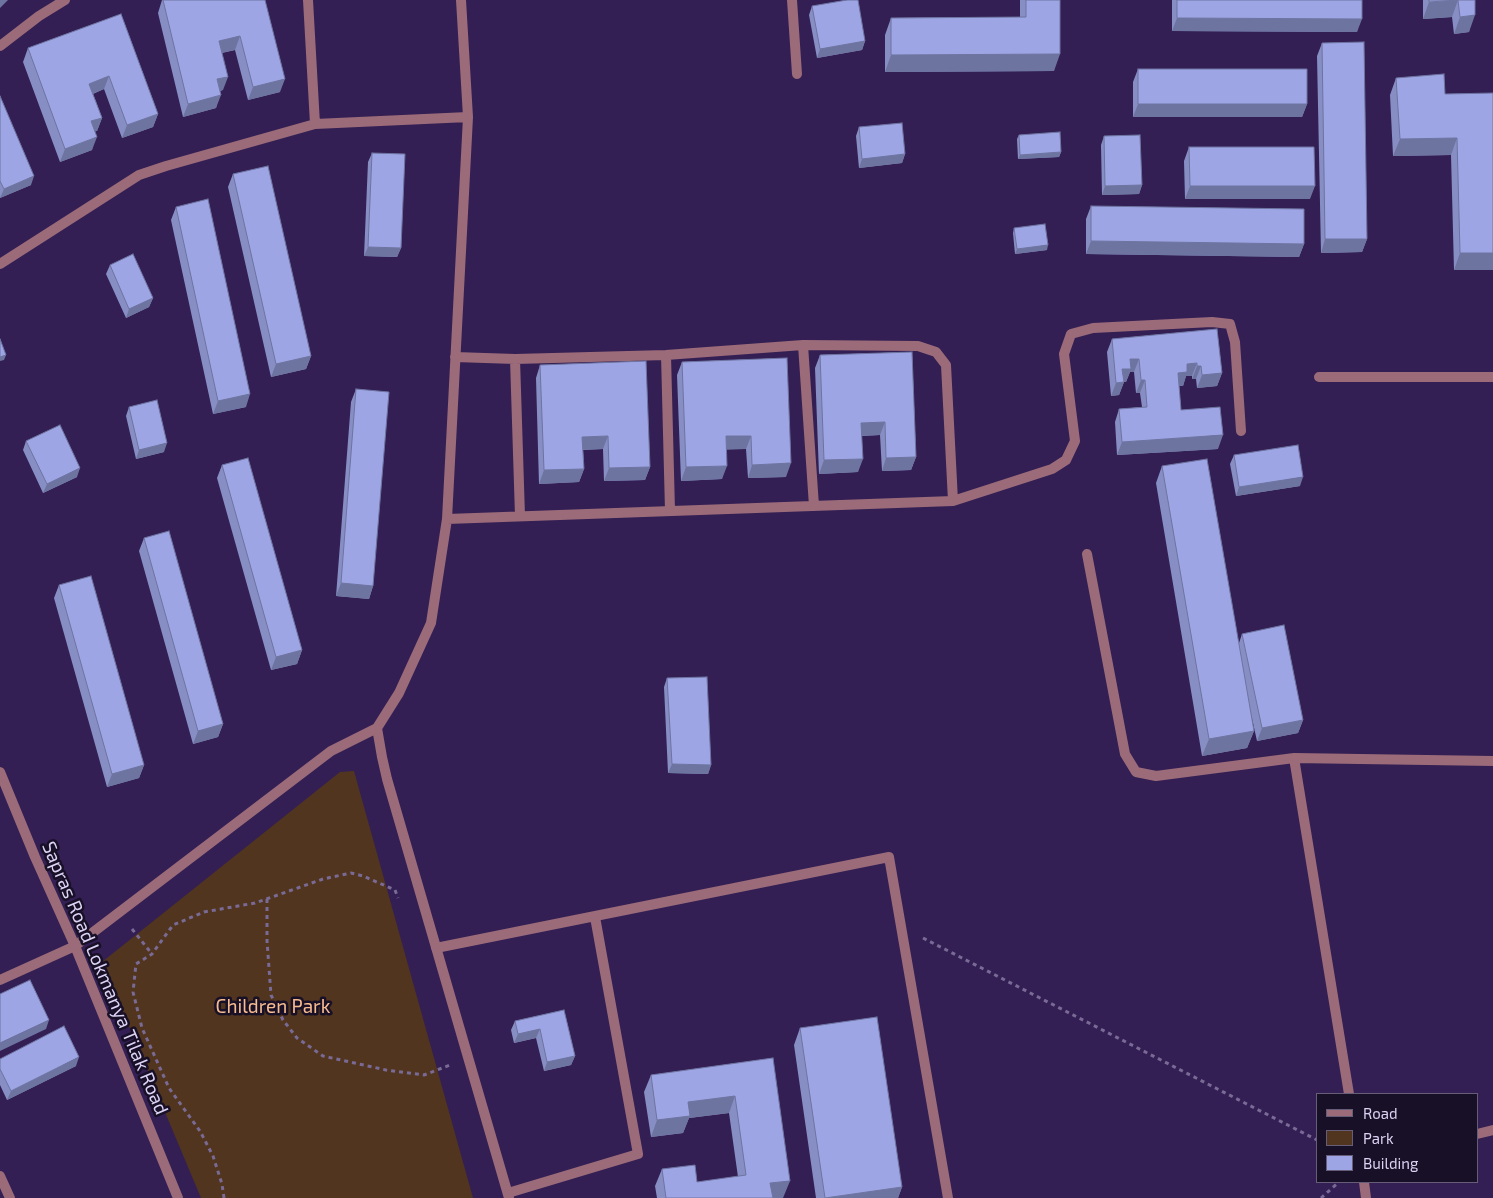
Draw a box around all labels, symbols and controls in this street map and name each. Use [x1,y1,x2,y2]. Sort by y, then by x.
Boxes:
street label: Sapras Road Lokmanya Tilak Road [37,838,173,1118]
park label: Children Park [216,996,330,1018]
legend [1316,1093,1478,1183]
text: Road [1363,1104,1398,1122]
text: Park [1363,1129,1394,1147]
text: Building [1363,1154,1418,1172]

